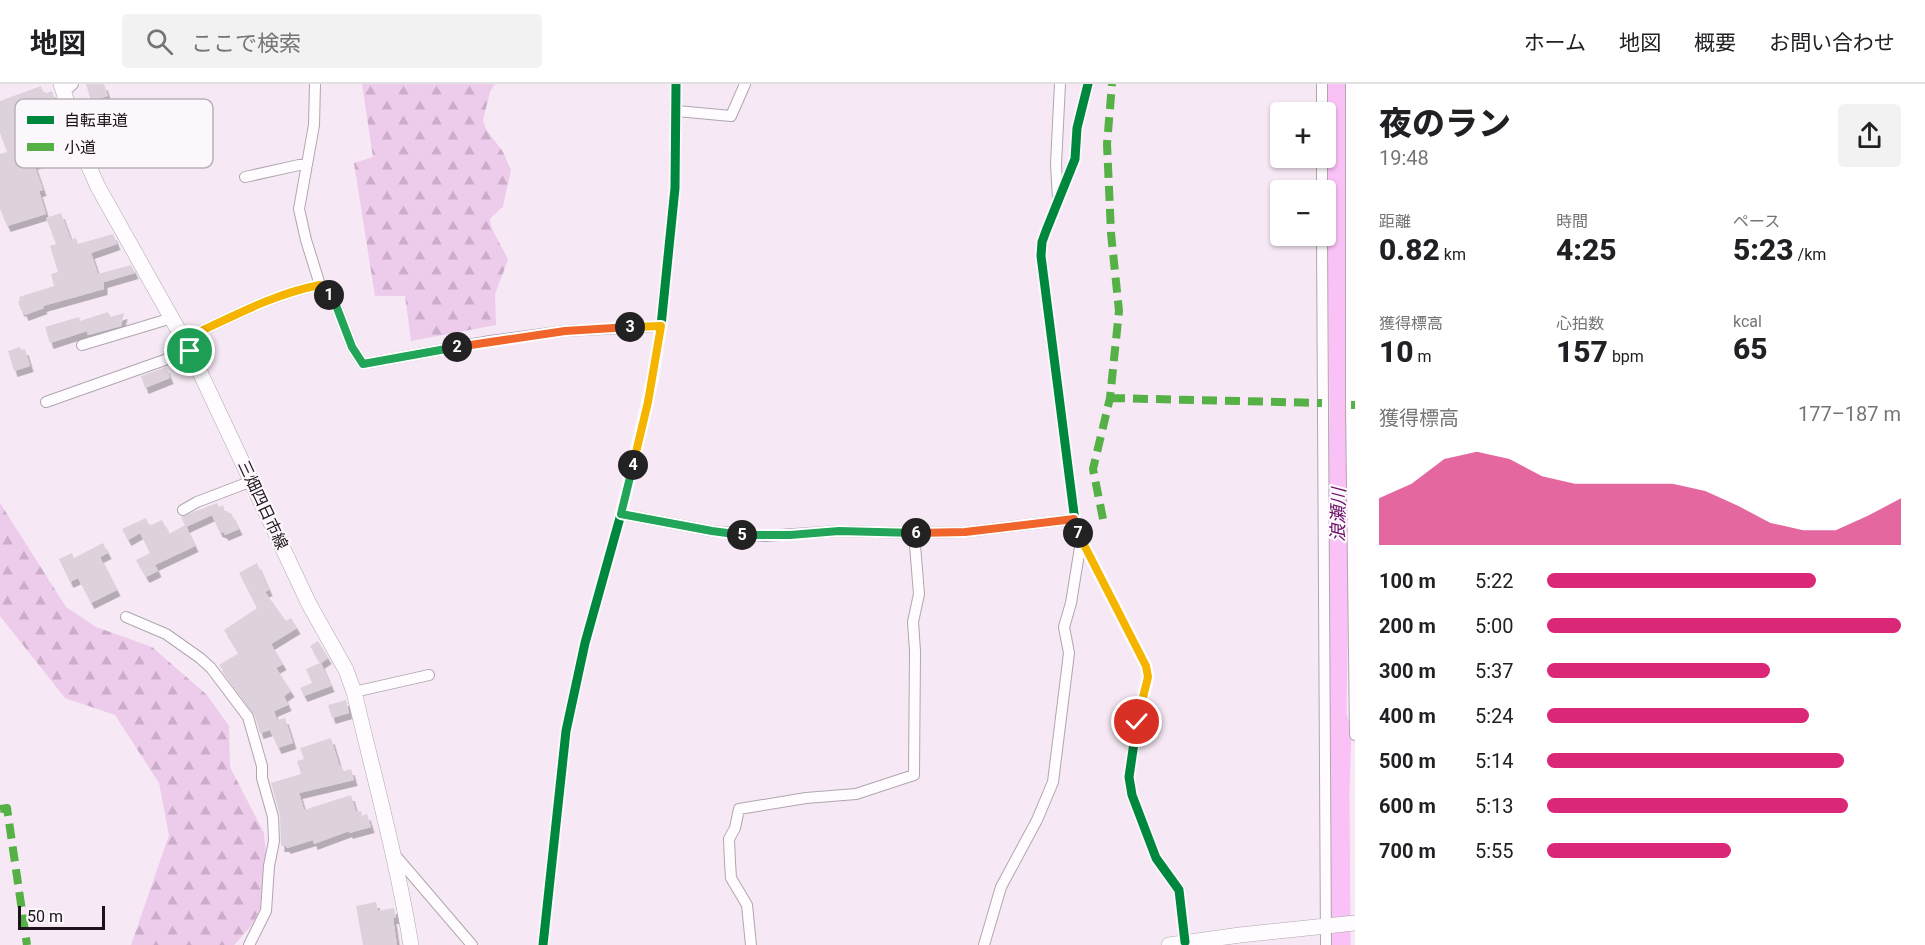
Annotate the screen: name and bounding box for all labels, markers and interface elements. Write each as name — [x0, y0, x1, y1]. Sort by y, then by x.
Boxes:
search box — [122, 14, 542, 68]
icon: search — [143, 25, 176, 58]
text: 地図 — [30, 27, 86, 60]
text: ここで検索 — [191, 31, 301, 56]
text: ホーム — [1524, 31, 1586, 55]
text: 地図 — [1619, 31, 1661, 55]
text: 概要 — [1694, 31, 1736, 55]
text: お問い合わせ — [1769, 31, 1895, 55]
legend — [15, 99, 213, 168]
map controls — [1270, 102, 1336, 246]
button: + — [1270, 102, 1336, 168]
text: 夜のラン — [1379, 104, 1511, 143]
button: share — [1838, 104, 1901, 167]
text: 自転車道 — [64, 111, 128, 130]
text: 小道 — [64, 138, 96, 157]
text: 19:48 — [1379, 146, 1429, 170]
button: − — [1270, 180, 1336, 246]
text: 距離 — [1379, 212, 1411, 231]
text: 時間 — [1556, 212, 1588, 231]
text: ペース — [1733, 212, 1780, 231]
text: 0.82 — [1379, 232, 1440, 267]
text: 4:25 — [1556, 232, 1617, 267]
text: 5:23 — [1733, 232, 1794, 267]
text: km — [1440, 245, 1466, 264]
text: /km — [1794, 245, 1826, 264]
pin: 1 — [314, 280, 344, 310]
text: 1 — [324, 285, 334, 304]
pin: 3 — [615, 312, 645, 342]
text: kcal — [1733, 312, 1762, 331]
text: 獲得標高 — [1379, 314, 1443, 333]
text: 心拍数 — [1556, 314, 1604, 333]
text: 3 — [625, 317, 635, 336]
pin — [164, 325, 215, 376]
text: 65 — [1733, 331, 1768, 366]
pin: 2 — [442, 332, 472, 362]
icon: arrive — [173, 334, 206, 367]
text: 10 — [1379, 334, 1414, 369]
text: 157 — [1556, 334, 1608, 369]
text: 2 — [452, 337, 462, 356]
text: m — [1414, 347, 1432, 366]
text: bpm — [1608, 347, 1644, 366]
text: 177–187 m — [1798, 402, 1901, 426]
text: 獲得標高 — [1379, 406, 1459, 430]
pin: 4 — [618, 450, 648, 480]
text: 4 — [628, 455, 638, 474]
street label: 三畑四日市線 — [234, 457, 292, 553]
water label: 浪瀬川 — [1327, 486, 1349, 542]
pin: 6 — [901, 518, 931, 548]
pin: 7 — [1063, 518, 1093, 548]
pin: 5 — [727, 520, 757, 550]
text: 6 — [911, 523, 921, 542]
text: 7 — [1073, 523, 1083, 542]
text: 5 — [737, 525, 747, 544]
text: 100 m — [1379, 569, 1436, 593]
text: 5:22 — [1475, 569, 1514, 593]
text: 200 m — [1379, 614, 1436, 638]
text: 5:00 — [1475, 614, 1514, 638]
text: 300 m — [1379, 659, 1436, 683]
text: 5:37 — [1475, 659, 1514, 683]
pin — [1111, 696, 1162, 747]
text: 400 m — [1379, 704, 1436, 728]
text: 5:24 — [1475, 704, 1514, 728]
icon: check — [1120, 705, 1153, 738]
text: 500 m — [1379, 749, 1436, 773]
text: 5:14 — [1475, 749, 1514, 773]
text: 600 m — [1379, 794, 1436, 818]
text: 5:13 — [1475, 794, 1514, 818]
text: 700 m — [1379, 839, 1436, 863]
text: 5:55 — [1475, 839, 1514, 863]
scale bar — [18, 903, 105, 930]
text: 50 m — [27, 907, 63, 926]

